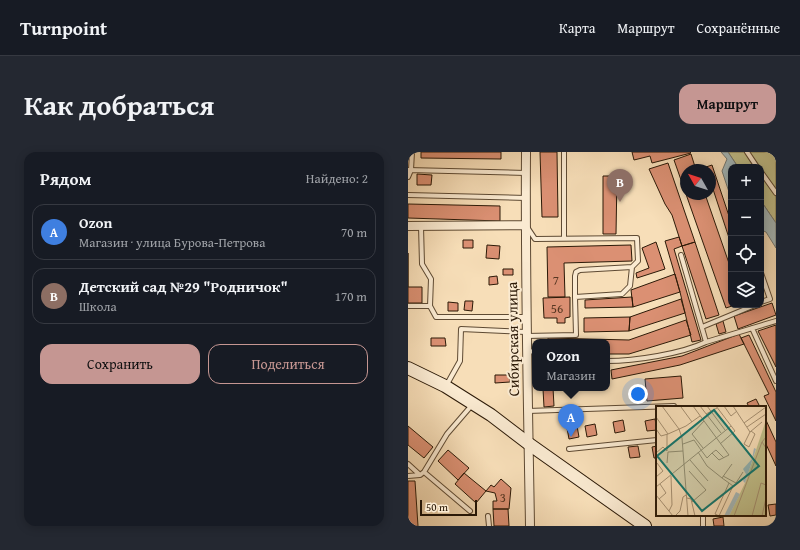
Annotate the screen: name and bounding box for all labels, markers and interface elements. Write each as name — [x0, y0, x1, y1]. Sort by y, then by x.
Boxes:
text: Turnpoint — [20, 14, 107, 42]
text: Карта — [559, 18, 595, 38]
text: Маршрут — [617, 18, 675, 38]
text: Сохранённые — [697, 18, 780, 38]
text: Как добраться — [24, 84, 214, 125]
button: Маршрут — [679, 84, 776, 124]
north arrow — [680, 164, 716, 200]
map controls — [728, 164, 764, 308]
button: + — [728, 164, 764, 200]
text: Рядом — [40, 166, 91, 191]
text: Найдено: 2 — [306, 169, 368, 188]
pin: B — [607, 169, 633, 202]
button: − — [728, 200, 764, 236]
text: Ozon — [79, 212, 112, 233]
text: A — [50, 223, 58, 242]
text: 70 m — [341, 223, 367, 242]
text: Магазин · улица Бурова-Петрова — [79, 233, 265, 252]
button: locate — [728, 236, 764, 272]
house number: 7 — [553, 271, 559, 290]
button: layers — [728, 272, 764, 308]
text: Детский сад №29 "Родничок" — [79, 276, 288, 297]
street label: Сибирская улица — [501, 281, 524, 397]
text: B — [50, 287, 58, 306]
text: 170 m — [335, 287, 367, 306]
text: Школа — [79, 297, 117, 316]
house number: 56 — [551, 299, 563, 318]
popup — [532, 339, 610, 391]
button: Сохранить — [40, 344, 200, 384]
button: Поделиться — [208, 344, 368, 384]
text: Ozon — [547, 345, 580, 366]
text: Магазин — [547, 366, 596, 385]
your location — [628, 384, 648, 404]
pin: A — [558, 404, 584, 437]
inset map — [656, 406, 766, 516]
house number: 3 — [500, 488, 506, 507]
scale bar — [420, 498, 477, 517]
text: 50 m — [426, 499, 448, 515]

